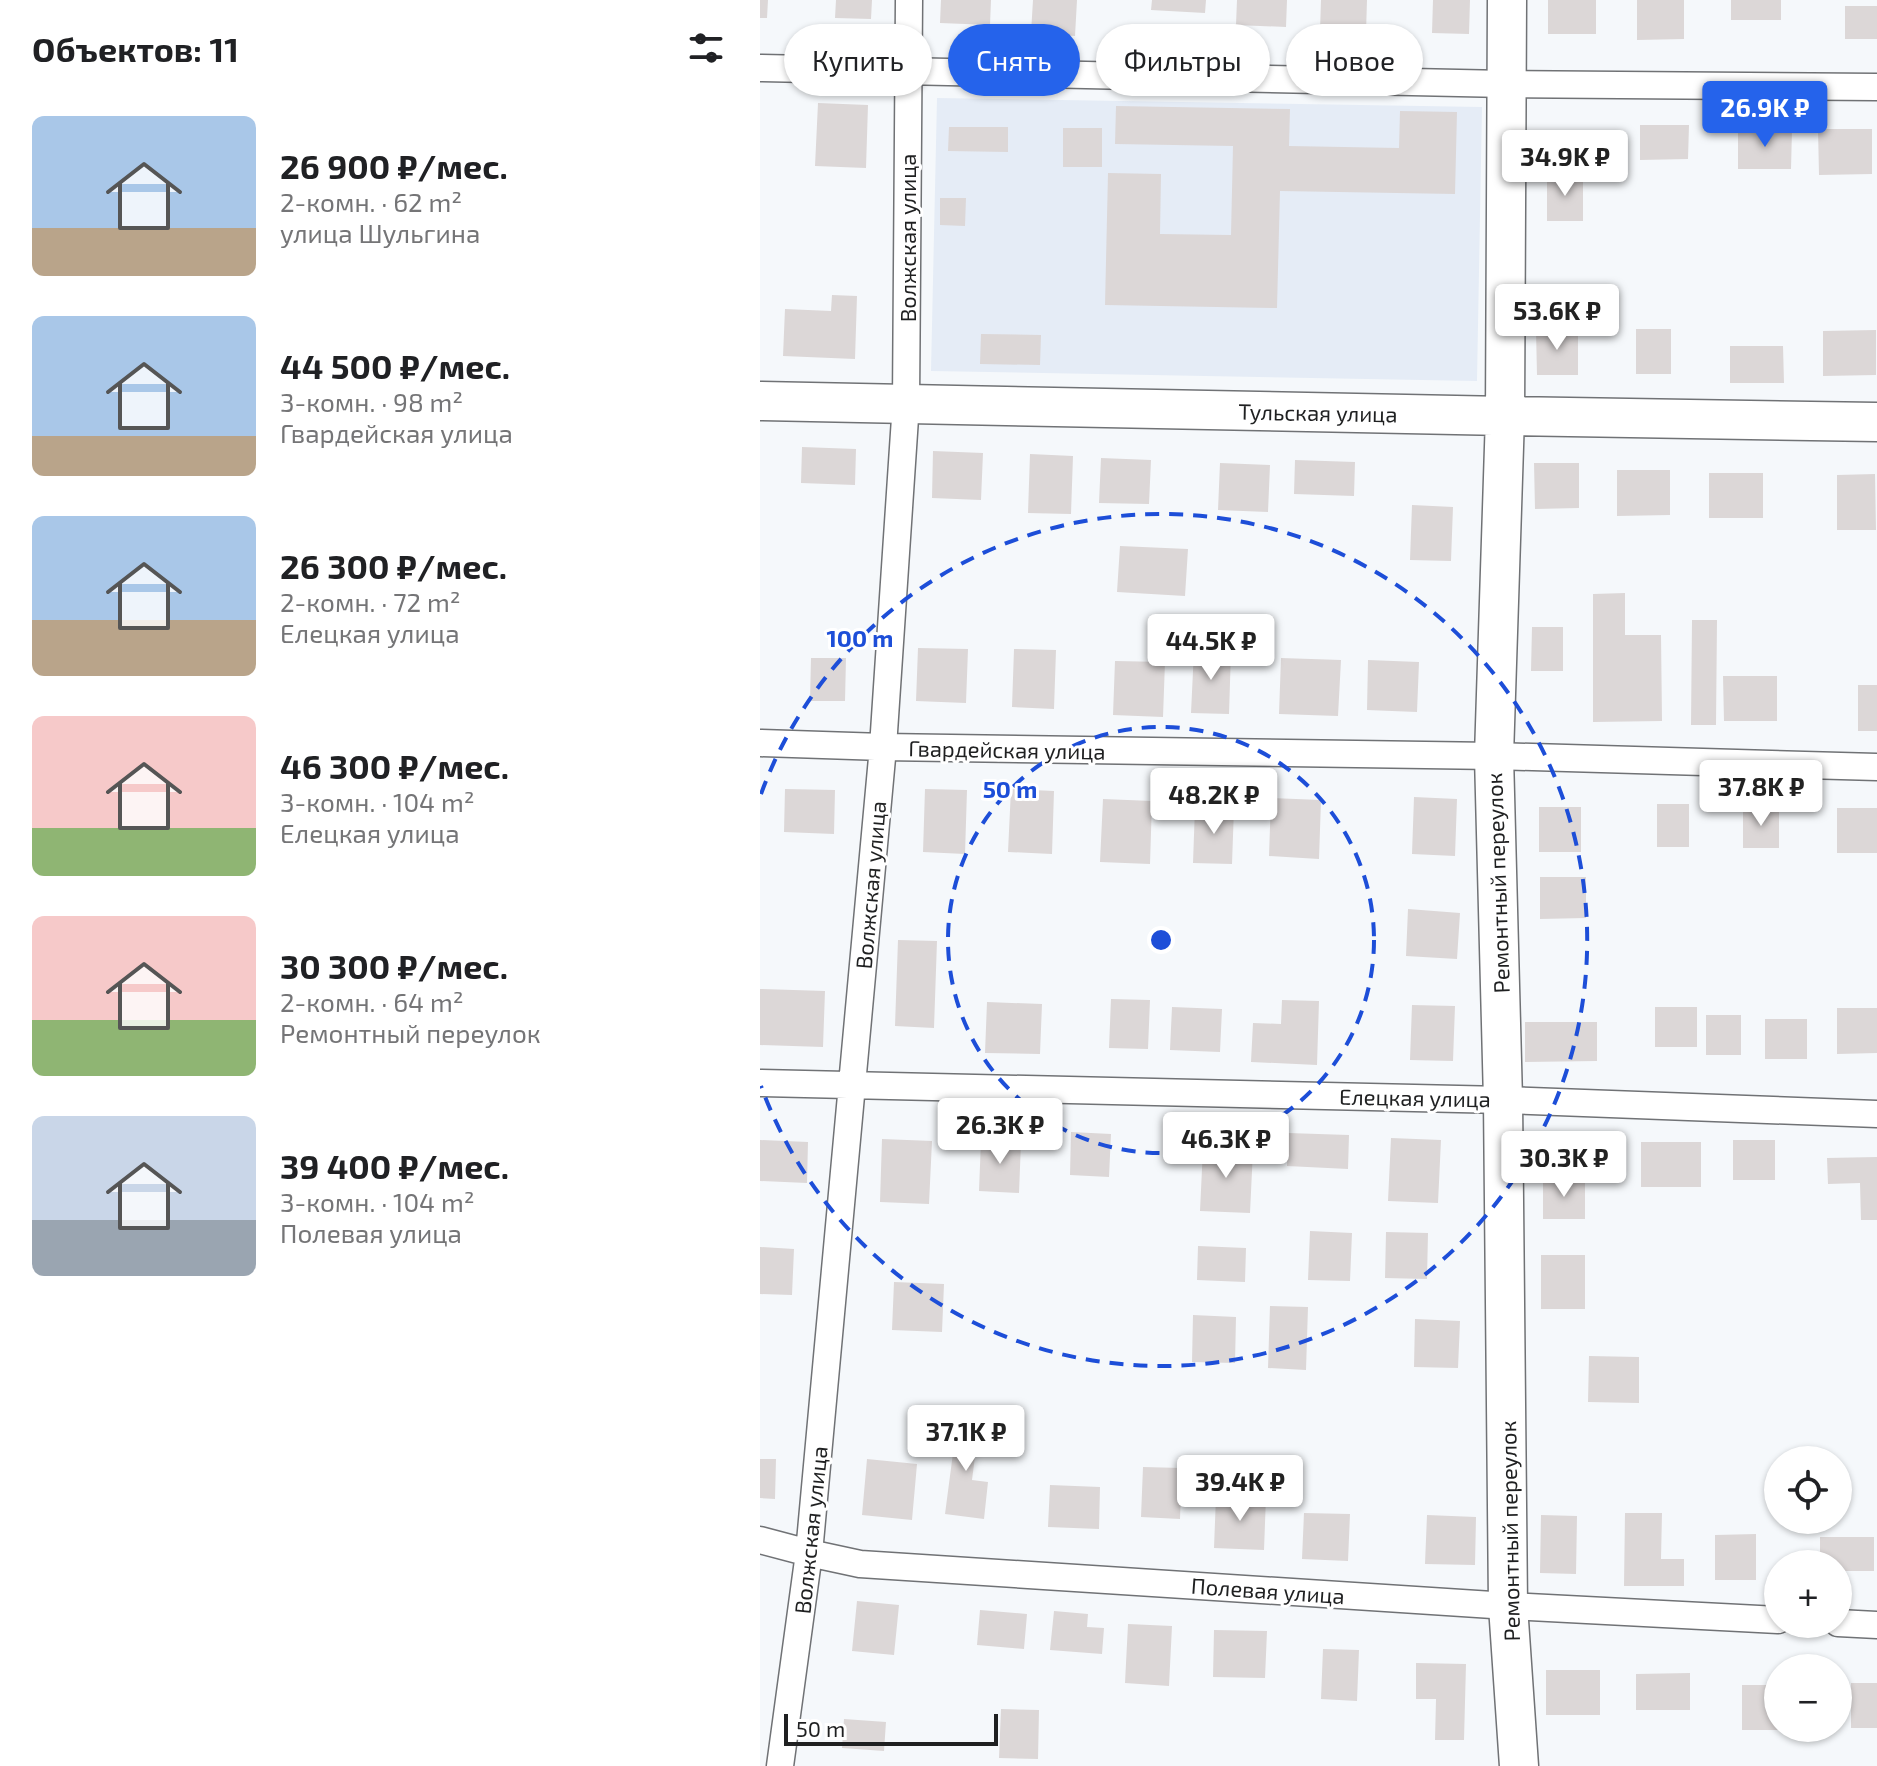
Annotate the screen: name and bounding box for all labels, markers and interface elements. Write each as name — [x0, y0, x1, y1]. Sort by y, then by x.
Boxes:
chip: Купить — [784, 24, 932, 96]
chip: Снять — [948, 24, 1080, 96]
chip: Фильтры — [1096, 24, 1270, 96]
chip: Новое — [1286, 24, 1423, 96]
icon: filters — [684, 26, 728, 70]
text: Объектов: 11 — [32, 28, 239, 69]
pin: 26.9K ₽ — [1691, 81, 1839, 149]
text: 26.9K ₽ — [1720, 91, 1810, 122]
pin: 34.9K ₽ — [1491, 130, 1639, 198]
text: 34.9K ₽ — [1520, 140, 1610, 171]
text: 26 900 ₽/мес. — [280, 145, 508, 186]
icon: home — [96, 148, 192, 244]
street label: Волжская улица — [894, 154, 921, 322]
text: 2-комн. · 62 m² — [280, 186, 462, 217]
text: улица Шульгина — [280, 217, 480, 248]
pin: 53.6K ₽ — [1483, 284, 1631, 352]
text: 53.6K ₽ — [1513, 294, 1601, 325]
text: 44 500 ₽/мес. — [280, 345, 510, 386]
icon: home — [96, 348, 192, 444]
text: 3-комн. · 98 m² — [280, 386, 463, 417]
street label: Тульская улица — [1238, 398, 1398, 427]
text: Гвардейская улица — [280, 417, 513, 448]
text: 26 300 ₽/мес. — [280, 545, 507, 586]
icon: home — [96, 548, 192, 644]
text: 2-комн. · 72 m² — [280, 586, 461, 617]
pin: 44.5K ₽ — [1137, 614, 1285, 682]
text: Елецкая улица — [280, 617, 459, 648]
text: 100 m — [827, 623, 893, 652]
text: 44.5K ₽ — [1165, 624, 1257, 655]
street label: Гвардейская улица — [908, 734, 1106, 765]
text: 46 300 ₽/мес. — [280, 745, 509, 786]
icon: home — [96, 748, 192, 844]
pin: 37.8K ₽ — [1687, 760, 1835, 828]
pin: 48.2K ₽ — [1140, 768, 1288, 836]
text: 37.8K ₽ — [1717, 770, 1805, 801]
street label: Ремонтный переулок — [1480, 772, 1515, 994]
text: 50 m — [983, 774, 1037, 803]
text: 48.2K ₽ — [1168, 778, 1260, 809]
text: 3-комн. · 104 m² — [280, 786, 474, 817]
street label: Волжская улица — [850, 800, 891, 970]
text: Елецкая улица — [280, 817, 459, 848]
centre of rings — [1147, 926, 1175, 954]
text: 30 300 ₽/мес. — [280, 945, 508, 986]
icon: home — [96, 948, 192, 1044]
text: 2-комн. · 64 m² — [280, 986, 463, 1017]
text: Ремонтный переулок — [280, 1017, 541, 1048]
street label: Елецкая улица — [1339, 1083, 1491, 1112]
pin: 26.3K ₽ — [926, 1098, 1074, 1166]
text: 26.3K ₽ — [956, 1108, 1044, 1139]
pin: 46.3K ₽ — [1152, 1112, 1300, 1180]
text: 46.3K ₽ — [1181, 1122, 1271, 1153]
pin: 30.3K ₽ — [1490, 1131, 1638, 1199]
text: 30.3K ₽ — [1519, 1141, 1609, 1172]
text: 39 400 ₽/мес. — [280, 1145, 509, 1186]
icon: home — [96, 1148, 192, 1244]
text: 3-комн. · 104 m² — [280, 1186, 474, 1217]
text: Полевая улица — [280, 1217, 462, 1248]
pin: 37.1K ₽ — [892, 1405, 1040, 1473]
text: 37.1K ₽ — [925, 1415, 1007, 1446]
street label: Ремонтный переулок — [1494, 1420, 1525, 1642]
street label: Волжская улица — [788, 1445, 833, 1615]
map controls — [1764, 1446, 1852, 1742]
button: locate — [1764, 1446, 1852, 1534]
pin: 39.4K ₽ — [1166, 1455, 1314, 1523]
text: 39.4K ₽ — [1195, 1465, 1285, 1496]
button: + — [1764, 1550, 1852, 1638]
street label: Полевая улица — [1190, 1572, 1346, 1609]
button: − — [1764, 1654, 1852, 1742]
scale bar — [784, 1710, 998, 1746]
text: 50 m — [796, 1715, 845, 1741]

